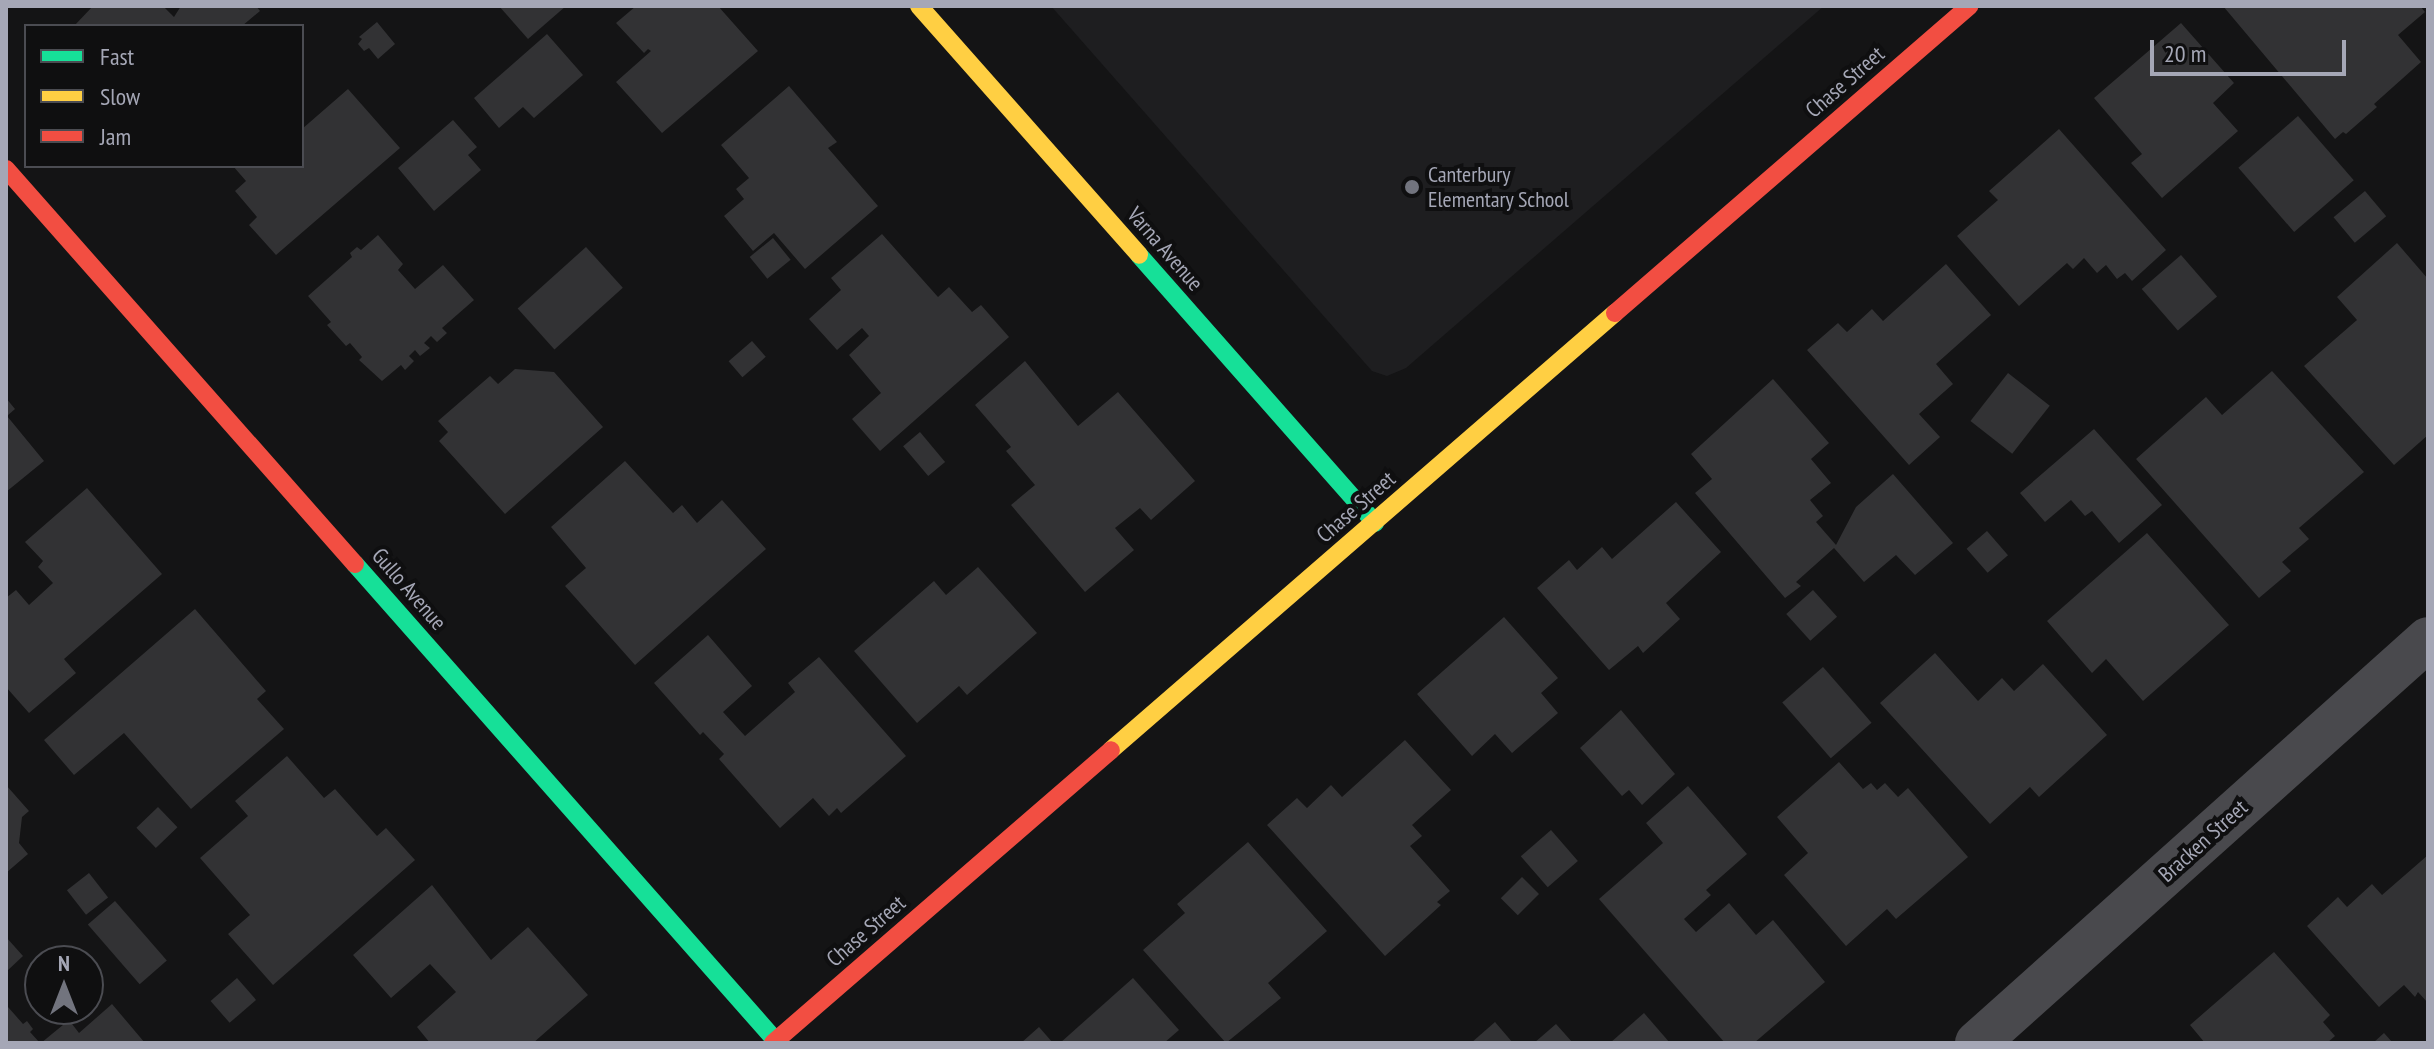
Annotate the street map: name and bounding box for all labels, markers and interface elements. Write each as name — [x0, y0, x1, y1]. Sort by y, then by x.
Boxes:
legend — [24, 24, 304, 168]
scale bar — [2154, 24, 2350, 74]
text: 20 m — [2164, 38, 2206, 69]
text: Fast — [100, 41, 134, 72]
street label: Chase Street — [1800, 41, 1890, 123]
text: Slow — [100, 81, 140, 112]
text: Jam — [100, 121, 131, 152]
place label: Canterbury Elementary School — [1428, 161, 1570, 212]
marker: Canterbury Elementary School — [1403, 178, 1421, 196]
street label: Varna Avenue — [1121, 202, 1209, 296]
street label: Chase Street — [1311, 466, 1401, 548]
street label: Gullo Avenue — [366, 542, 452, 636]
street label: Bracken Street — [2153, 794, 2253, 888]
street label: Chase Street — [821, 890, 911, 972]
north arrow — [24, 945, 104, 1025]
text: N — [58, 949, 70, 977]

